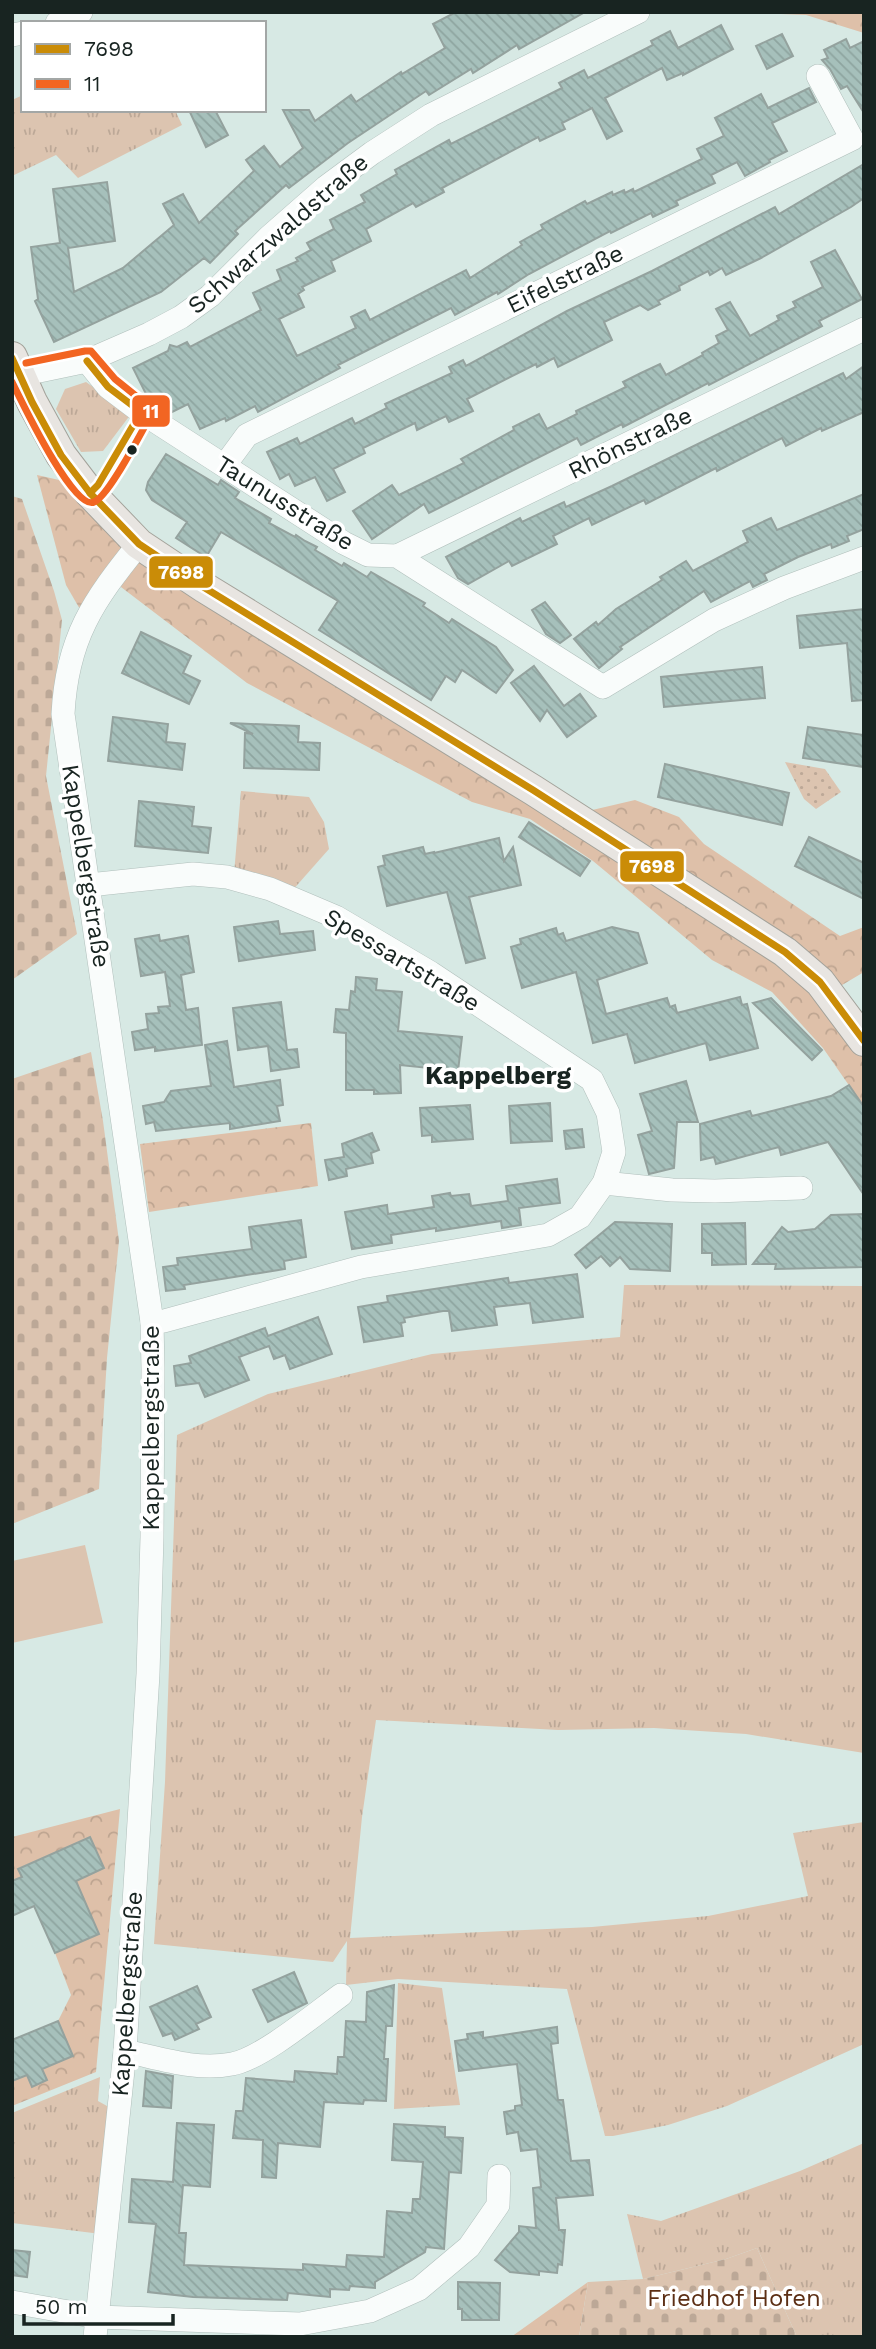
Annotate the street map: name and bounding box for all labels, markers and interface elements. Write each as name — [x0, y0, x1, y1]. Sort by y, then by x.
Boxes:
legend — [21, 21, 266, 112]
text: 7698 — [84, 36, 134, 61]
text: 11 — [84, 71, 100, 96]
street label: Schwarzwaldstraße — [182, 148, 374, 320]
street label: Eifelstraße — [502, 239, 628, 319]
line badge: 11 — [131, 394, 171, 428]
text: 11 — [143, 400, 159, 423]
street label: Rhönstraße — [563, 401, 697, 485]
unlabelled marker — [125, 443, 139, 457]
street label: Taunusstraße — [211, 449, 359, 557]
line badge: 7698 — [148, 555, 214, 589]
text: 7698 — [158, 561, 204, 584]
street label: Kappelbergstraße — [56, 762, 116, 970]
line badge: 7698 — [619, 850, 685, 883]
text: 7698 — [629, 855, 675, 878]
street label: Spessartstraße — [319, 903, 485, 1017]
district label: Kappelberg — [425, 1060, 571, 1090]
street label: Kappelbergstraße — [137, 1325, 165, 1531]
street label: Kappelbergstraße — [106, 1891, 148, 2097]
scale bar — [24, 2282, 173, 2326]
park label: Friedhof Hofen — [647, 2284, 821, 2312]
text: 50 m — [35, 2294, 87, 2319]

